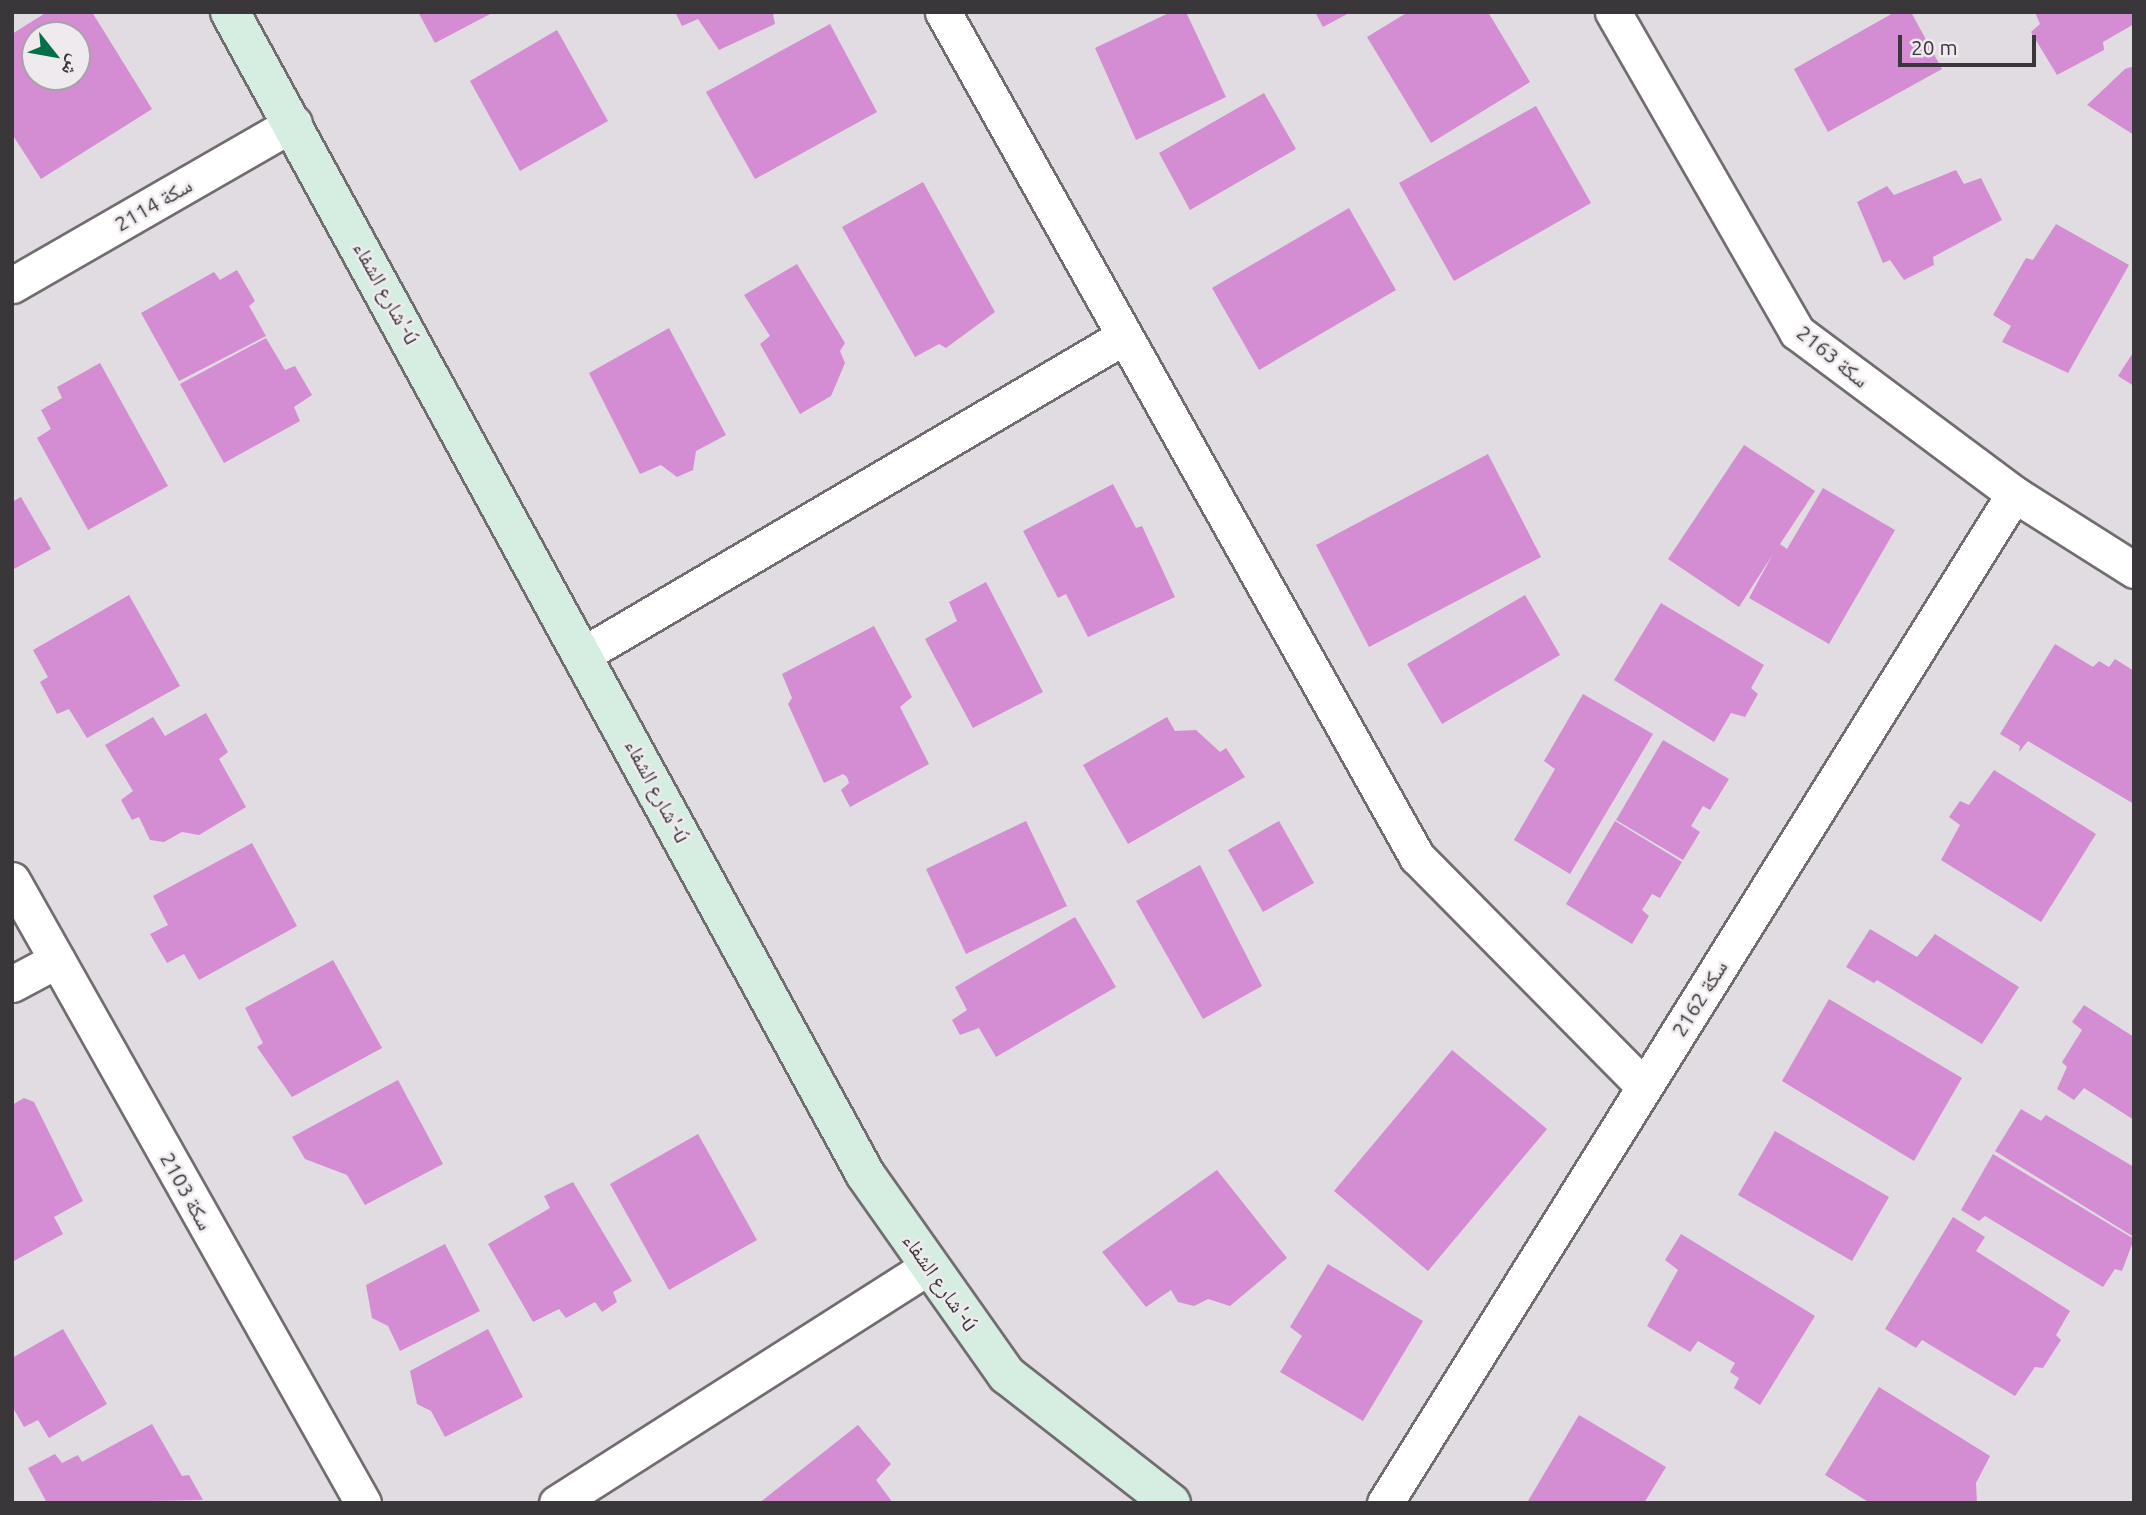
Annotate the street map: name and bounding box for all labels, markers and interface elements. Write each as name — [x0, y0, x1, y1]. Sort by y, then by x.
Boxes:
north arrow — [21, 21, 91, 91]
scale bar — [1901, 21, 2039, 65]
text: 20 m — [1911, 35, 1958, 59]
text: ش — [58, 51, 87, 80]
street label: سكة 2114 — [110, 172, 196, 236]
street label: شارع الشفاء'-ú — [348, 237, 426, 349]
street label: سكة 2163 — [1792, 319, 1874, 393]
street label: شارع الشفاء'-ú — [620, 735, 696, 847]
street label: سكة 2162 — [1666, 955, 1732, 1041]
street label: سكة 2103 — [155, 1148, 219, 1234]
street label: شارع الشفاء'-ú — [898, 1228, 984, 1336]

